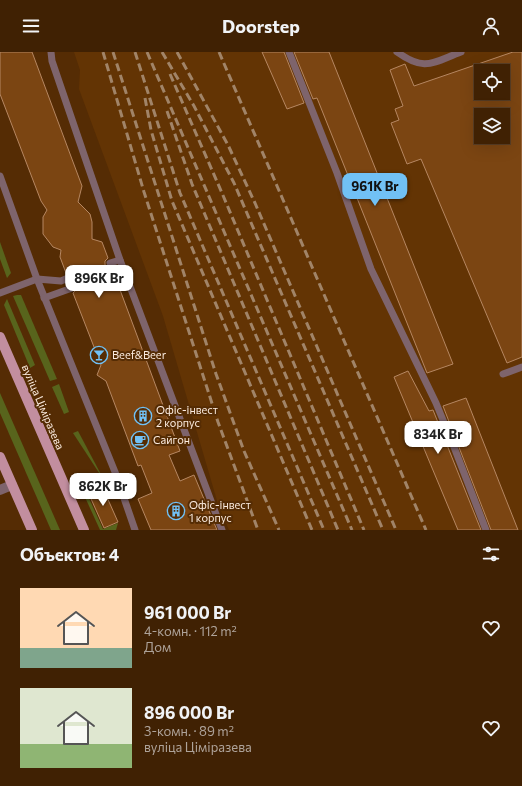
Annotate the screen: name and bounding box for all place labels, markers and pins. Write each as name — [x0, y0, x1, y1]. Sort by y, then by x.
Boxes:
pin: 961K Br — [338, 173, 412, 207]
pin: 896K Br — [62, 265, 136, 299]
bar icon: Beef&Beer — [89, 345, 109, 365]
place label: Beef&Beer — [112, 348, 167, 361]
place label: Офіс-інвест 2 корпус — [156, 403, 218, 429]
building icon: Офіс-інвест 2 корпус — [133, 406, 153, 426]
pin: 834K Br — [401, 421, 475, 455]
cafe icon: Сайгон — [130, 430, 150, 450]
place label: Сайгон — [153, 433, 190, 446]
pin: 862K Br — [66, 473, 140, 507]
place label: Офіс-інвест 1 корпус — [189, 498, 251, 524]
building icon: Офіс-інвест 1 корпус — [166, 501, 186, 521]

